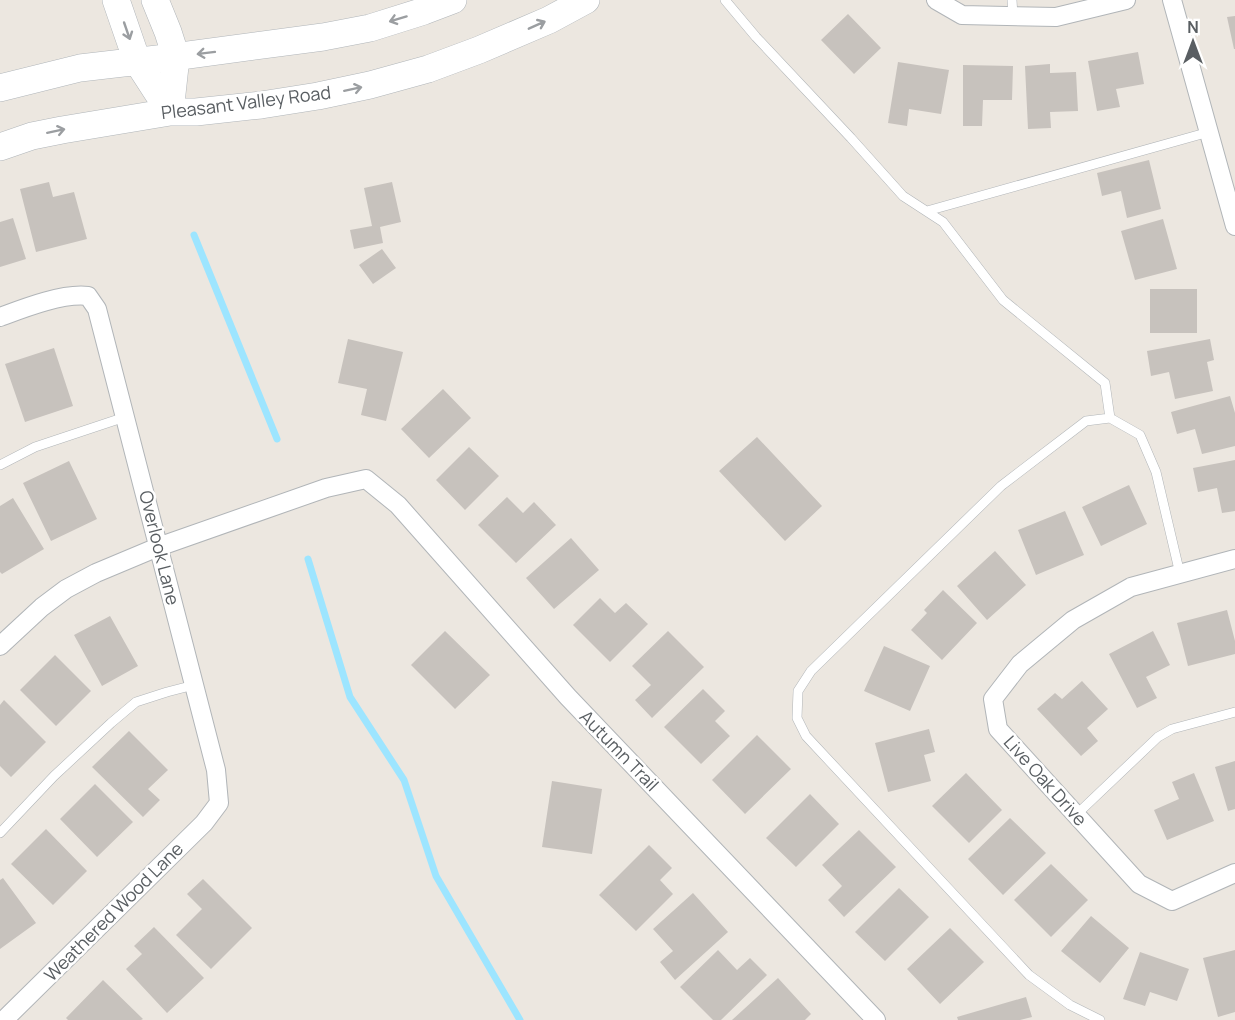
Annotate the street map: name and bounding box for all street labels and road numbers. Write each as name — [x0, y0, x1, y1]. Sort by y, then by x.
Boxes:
street label: Pleasant Valley Road — [160, 80, 332, 124]
street label: Overlook Lane — [134, 488, 186, 608]
street label: Autumn Trail — [575, 705, 664, 796]
street label: Live Oak Drive — [999, 730, 1093, 831]
street label: Weathered Wood Lane — [39, 837, 188, 986]

